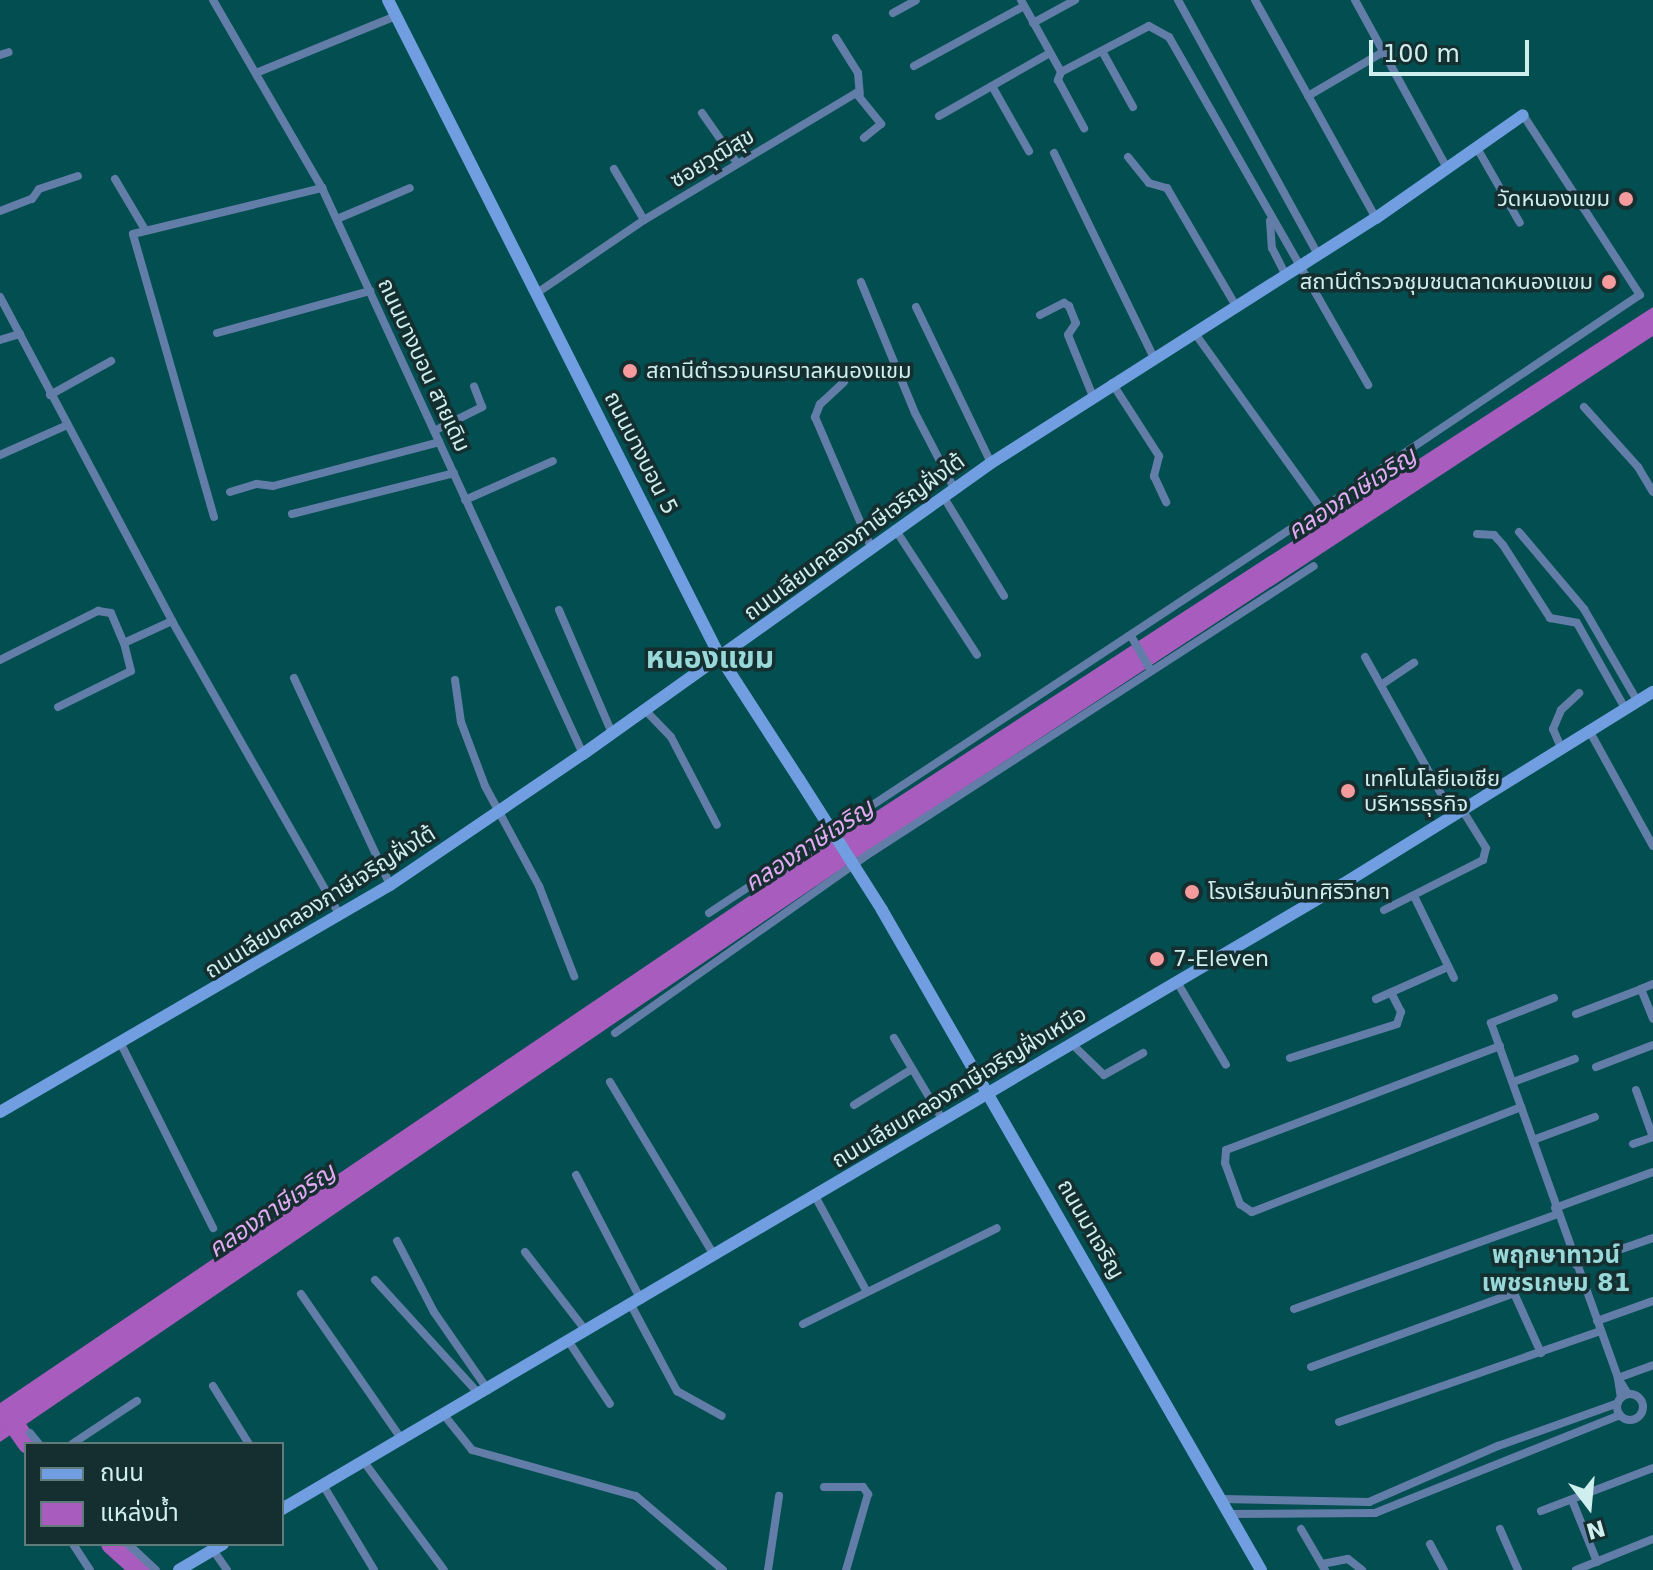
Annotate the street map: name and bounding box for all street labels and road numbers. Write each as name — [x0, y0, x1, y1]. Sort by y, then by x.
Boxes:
street label: ซอยวุฒิสุข — [665, 123, 759, 193]
street label: ถนนบางบอน สายเดิม — [372, 274, 476, 456]
street label: ถนนบางบอน 5 — [599, 387, 683, 519]
street label: ถนนเลียบคลองภาษีเจริญฝั่งใต้ — [738, 448, 970, 626]
street label: ถนนเลียบคลองภาษีเจริญฝั่งใต้ — [200, 820, 440, 984]
street label: ถนนเลียบคลองภาษีเจริญฝั่งเหนือ — [827, 1000, 1091, 1174]
street label: ถนนมาเจริญ — [1052, 1174, 1130, 1284]

